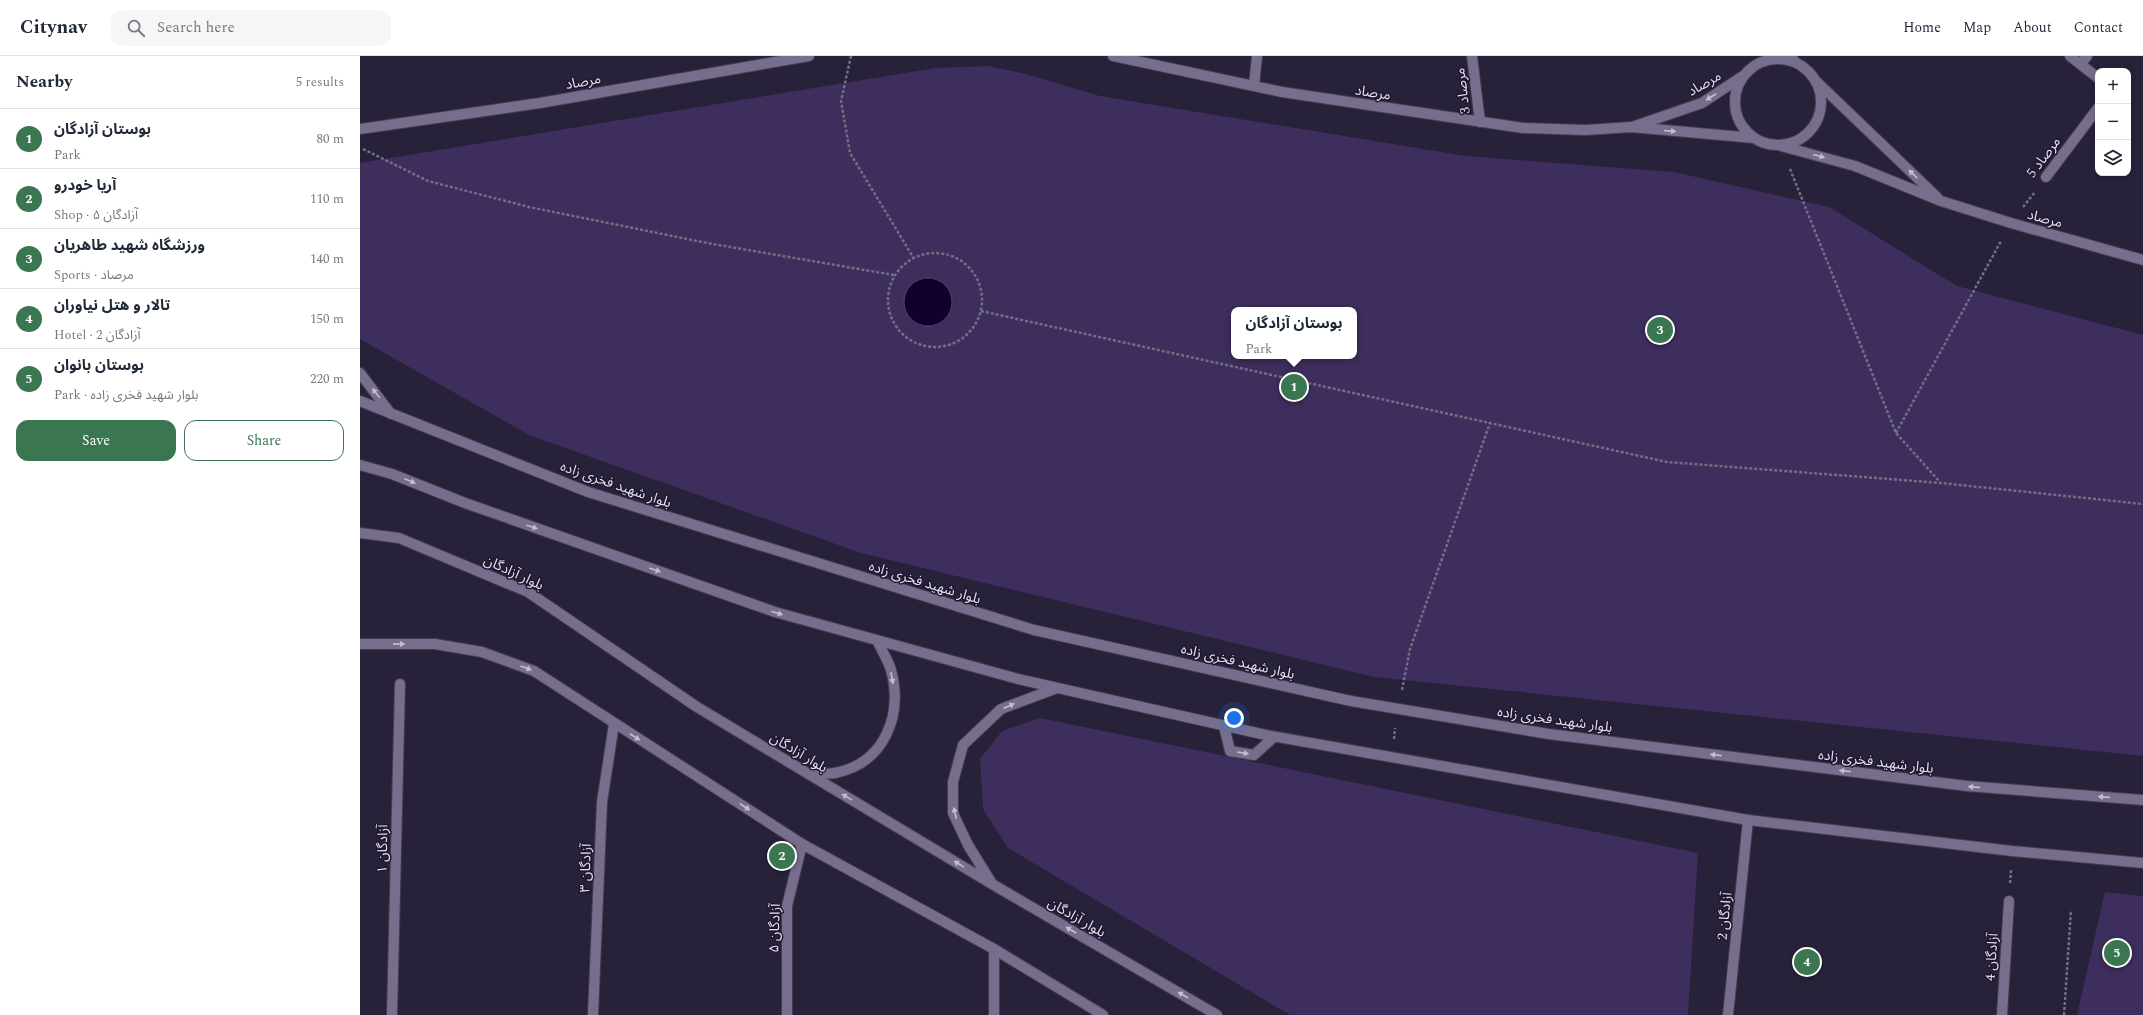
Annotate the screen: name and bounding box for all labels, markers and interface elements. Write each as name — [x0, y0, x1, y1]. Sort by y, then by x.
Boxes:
search box — [111, 10, 391, 46]
text: Citynav — [20, 13, 87, 42]
text: Search here — [157, 16, 235, 39]
icon: search — [125, 17, 147, 39]
text: Home — [1903, 17, 1941, 38]
text: Map — [1963, 17, 1991, 38]
text: About — [2013, 17, 2052, 38]
text: Contact — [2074, 17, 2123, 38]
street label: مرصاد — [1683, 65, 1725, 101]
street label: مرصاد 3 — [1449, 67, 1476, 115]
street label: مرصاد — [564, 68, 603, 95]
map controls — [2095, 68, 2131, 176]
button: + — [2095, 68, 2131, 104]
text: Nearby — [16, 69, 72, 95]
text: 5 results — [296, 72, 344, 92]
street label: مرصاد — [1354, 79, 1392, 106]
one-way arrow — [1706, 93, 1716, 101]
button: − — [2095, 104, 2131, 140]
text: بوستان آزادگان — [54, 118, 151, 141]
one-way arrow — [1664, 127, 1676, 134]
text: 1 — [25, 129, 33, 149]
text: 80 m — [317, 129, 344, 149]
street label: مرصاد 5 — [2021, 132, 2066, 182]
button: layers — [2095, 140, 2131, 176]
text: Park — [54, 145, 81, 165]
one-way arrow — [1813, 153, 1825, 159]
one-way arrow — [1908, 169, 1918, 179]
text: آریا خودرو — [54, 174, 116, 197]
text: 2 — [25, 189, 33, 209]
text: 110 m — [310, 189, 344, 209]
street label: مرصاد — [2025, 204, 2065, 233]
text: Shop · آزادگان ۵ — [54, 205, 138, 225]
text: ورزشگاه شهید طاهریان — [54, 234, 205, 257]
text: 3 — [25, 249, 33, 269]
text: 140 m — [310, 249, 344, 269]
text: Sports · مرصاد — [54, 265, 134, 285]
text: تالار و هتل نیاوران — [54, 294, 170, 317]
popup — [1231, 307, 1357, 359]
text: 4 — [25, 309, 33, 329]
text: 150 m — [310, 309, 344, 329]
text: بوستان آزادگان — [1245, 312, 1343, 335]
pin: 3 — [1647, 315, 1673, 345]
text: Hotel · آزادگان 2 — [54, 325, 141, 345]
text: Park — [1245, 339, 1272, 359]
text: بوستان بانوان — [54, 354, 144, 377]
text: 5 — [25, 369, 33, 389]
text: 220 m — [310, 369, 344, 389]
pin: 1 — [1281, 372, 1307, 402]
text: Park · بلوار شهید فخری زاده — [54, 385, 198, 405]
one-way arrow — [371, 388, 380, 399]
button: Save — [16, 420, 176, 461]
button: Share — [184, 420, 344, 461]
street label: بلوار شهید فخری زاده — [558, 456, 674, 513]
one-way arrow — [405, 479, 417, 485]
one-way arrow — [526, 524, 538, 530]
street label: بلوار آزادگان — [480, 549, 547, 596]
street label: بلوار شهید فخری زاده — [866, 555, 984, 610]
one-way arrow — [649, 567, 661, 573]
one-way arrow — [772, 610, 784, 616]
street label: بلوار شهید فخری زاده — [1179, 638, 1297, 685]
one-way arrow — [393, 640, 405, 647]
one-way arrow — [520, 665, 532, 671]
one-way arrow — [889, 672, 895, 684]
street label: بلوار شهید فخری زاده — [1496, 701, 1614, 738]
one-way arrow — [1003, 703, 1014, 709]
your location — [1224, 708, 1244, 728]
street label: بلوار آزادگان — [766, 727, 832, 778]
one-way arrow — [630, 733, 640, 741]
street label: بلوار شهید فخری زاده — [1817, 744, 1935, 779]
one-way arrow — [1237, 750, 1249, 756]
one-way arrow — [1710, 752, 1723, 758]
one-way arrow — [1839, 768, 1852, 774]
one-way arrow — [1968, 783, 1981, 790]
one-way arrow — [2098, 793, 2110, 800]
one-way arrow — [841, 794, 853, 801]
one-way arrow — [740, 803, 750, 811]
one-way arrow — [951, 806, 957, 819]
street label: آزادگان ۱ — [372, 823, 393, 874]
pin: 2 — [769, 841, 795, 871]
street label: آزادگان ۳ — [574, 842, 597, 893]
one-way arrow — [954, 860, 964, 868]
street label: آزادگان 2 — [1712, 890, 1738, 941]
street label: بلوار آزادگان — [1044, 892, 1110, 943]
street label: آزادگان ۵ — [763, 902, 786, 953]
one-way arrow — [1065, 926, 1077, 933]
street label: آزادگان 4 — [1979, 931, 2004, 982]
pin: 5 — [2104, 938, 2130, 968]
pin: 4 — [1794, 947, 1820, 977]
one-way arrow — [1177, 992, 1189, 999]

